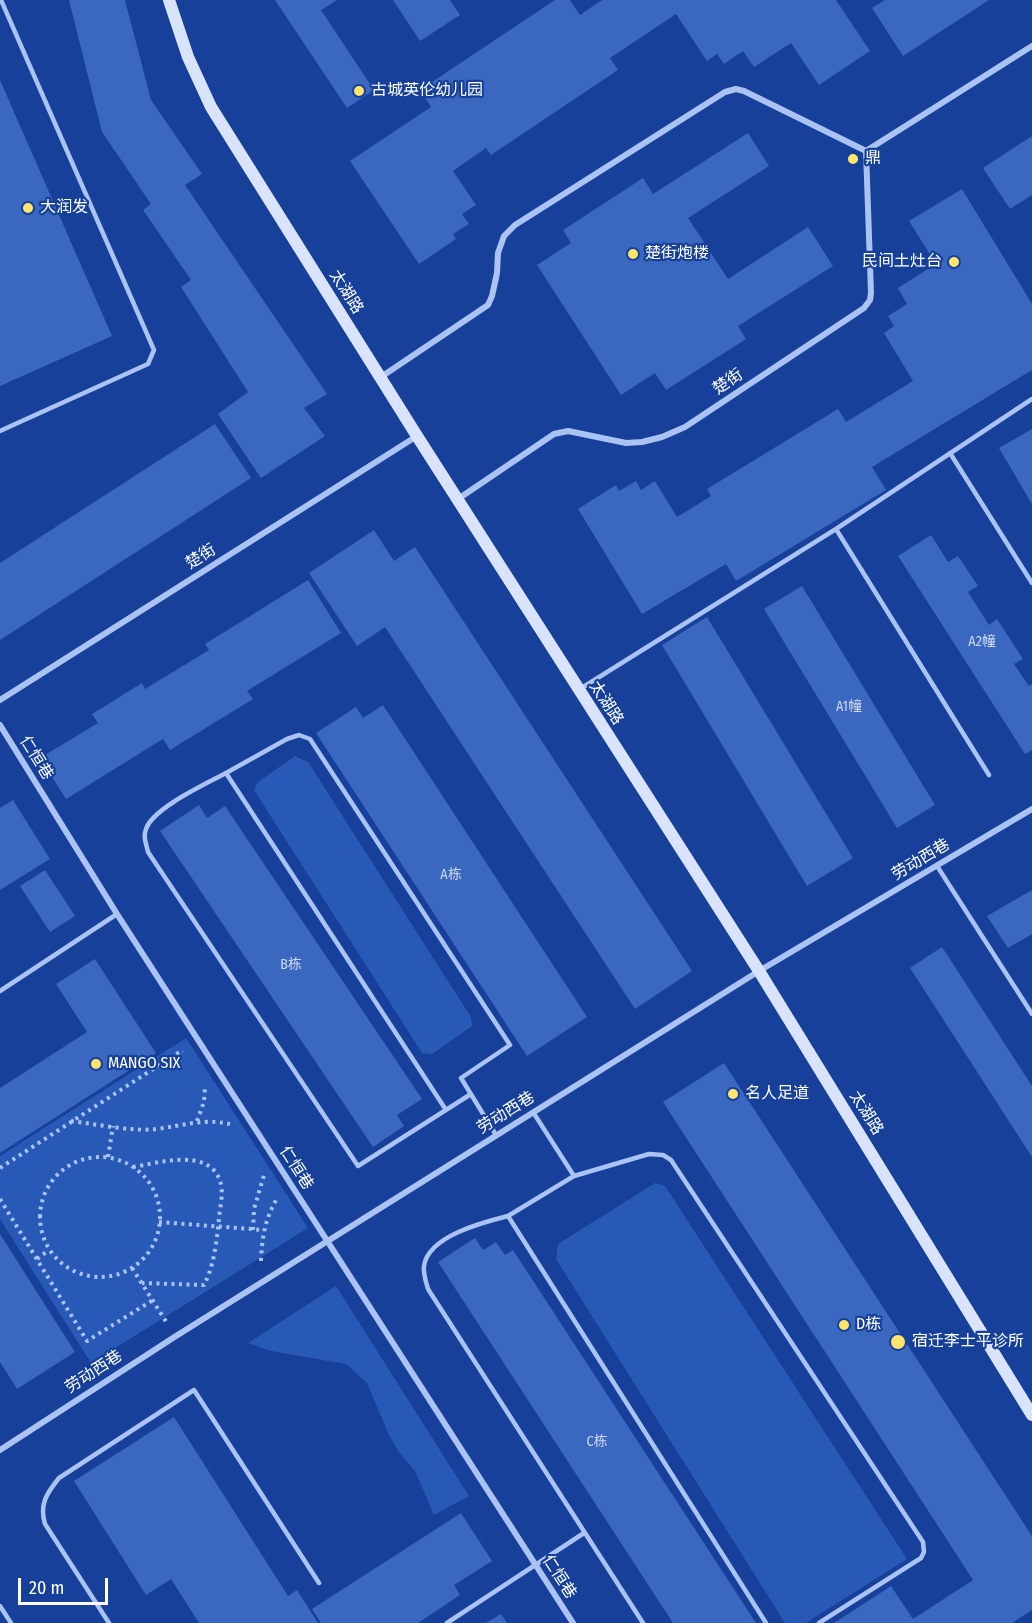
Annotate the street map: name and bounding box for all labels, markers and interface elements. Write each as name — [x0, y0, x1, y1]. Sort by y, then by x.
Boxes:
place label: 古城英伦幼儿园 — [371, 81, 483, 101]
marker: 古城英伦幼儿园 — [352, 84, 366, 98]
place label: 鼎 — [865, 149, 881, 169]
marker: 鼎 — [846, 152, 860, 166]
place label: 大润发 — [40, 198, 88, 218]
marker: 大润发 — [21, 201, 35, 215]
place label: 楚街炮楼 — [645, 244, 709, 264]
marker: 楚街炮楼 — [626, 247, 640, 261]
place label: 民间土灶台 — [862, 252, 942, 272]
marker: 民间土灶台 — [947, 255, 961, 269]
street label: 太湖路 — [325, 267, 367, 317]
street label: 楚街 — [709, 365, 747, 399]
street label: 楚街 — [182, 540, 220, 574]
house number: A2幢 — [968, 634, 996, 650]
street label: 太湖路 — [585, 678, 627, 728]
house number: A1幢 — [836, 699, 862, 715]
street label: 仁恒巷 — [15, 733, 57, 783]
street label: 劳动西巷 — [889, 835, 953, 885]
house number: A栋 — [440, 867, 462, 883]
house number: B栋 — [280, 957, 302, 973]
place label: MANGO SIX — [108, 1054, 180, 1074]
marker: MANGO SIX — [89, 1057, 103, 1071]
place label: 名人足道 — [745, 1084, 809, 1104]
marker: 名人足道 — [726, 1087, 740, 1101]
street label: 劳动西巷 — [474, 1088, 538, 1138]
street label: 太湖路 — [845, 1088, 887, 1138]
street label: 仁恒巷 — [275, 1143, 317, 1193]
place label: D栋 — [856, 1315, 881, 1335]
marker: D栋 — [837, 1318, 851, 1332]
place label: 宿迁李士平诊所 — [912, 1332, 1024, 1352]
marker: 宿迁李士平诊所 — [889, 1333, 907, 1351]
street label: 劳动西巷 — [62, 1347, 126, 1397]
house number: C栋 — [586, 1434, 608, 1450]
street label: 仁恒巷 — [538, 1552, 580, 1602]
scale bar — [21, 1566, 111, 1604]
text: 20 m — [29, 1577, 64, 1599]

